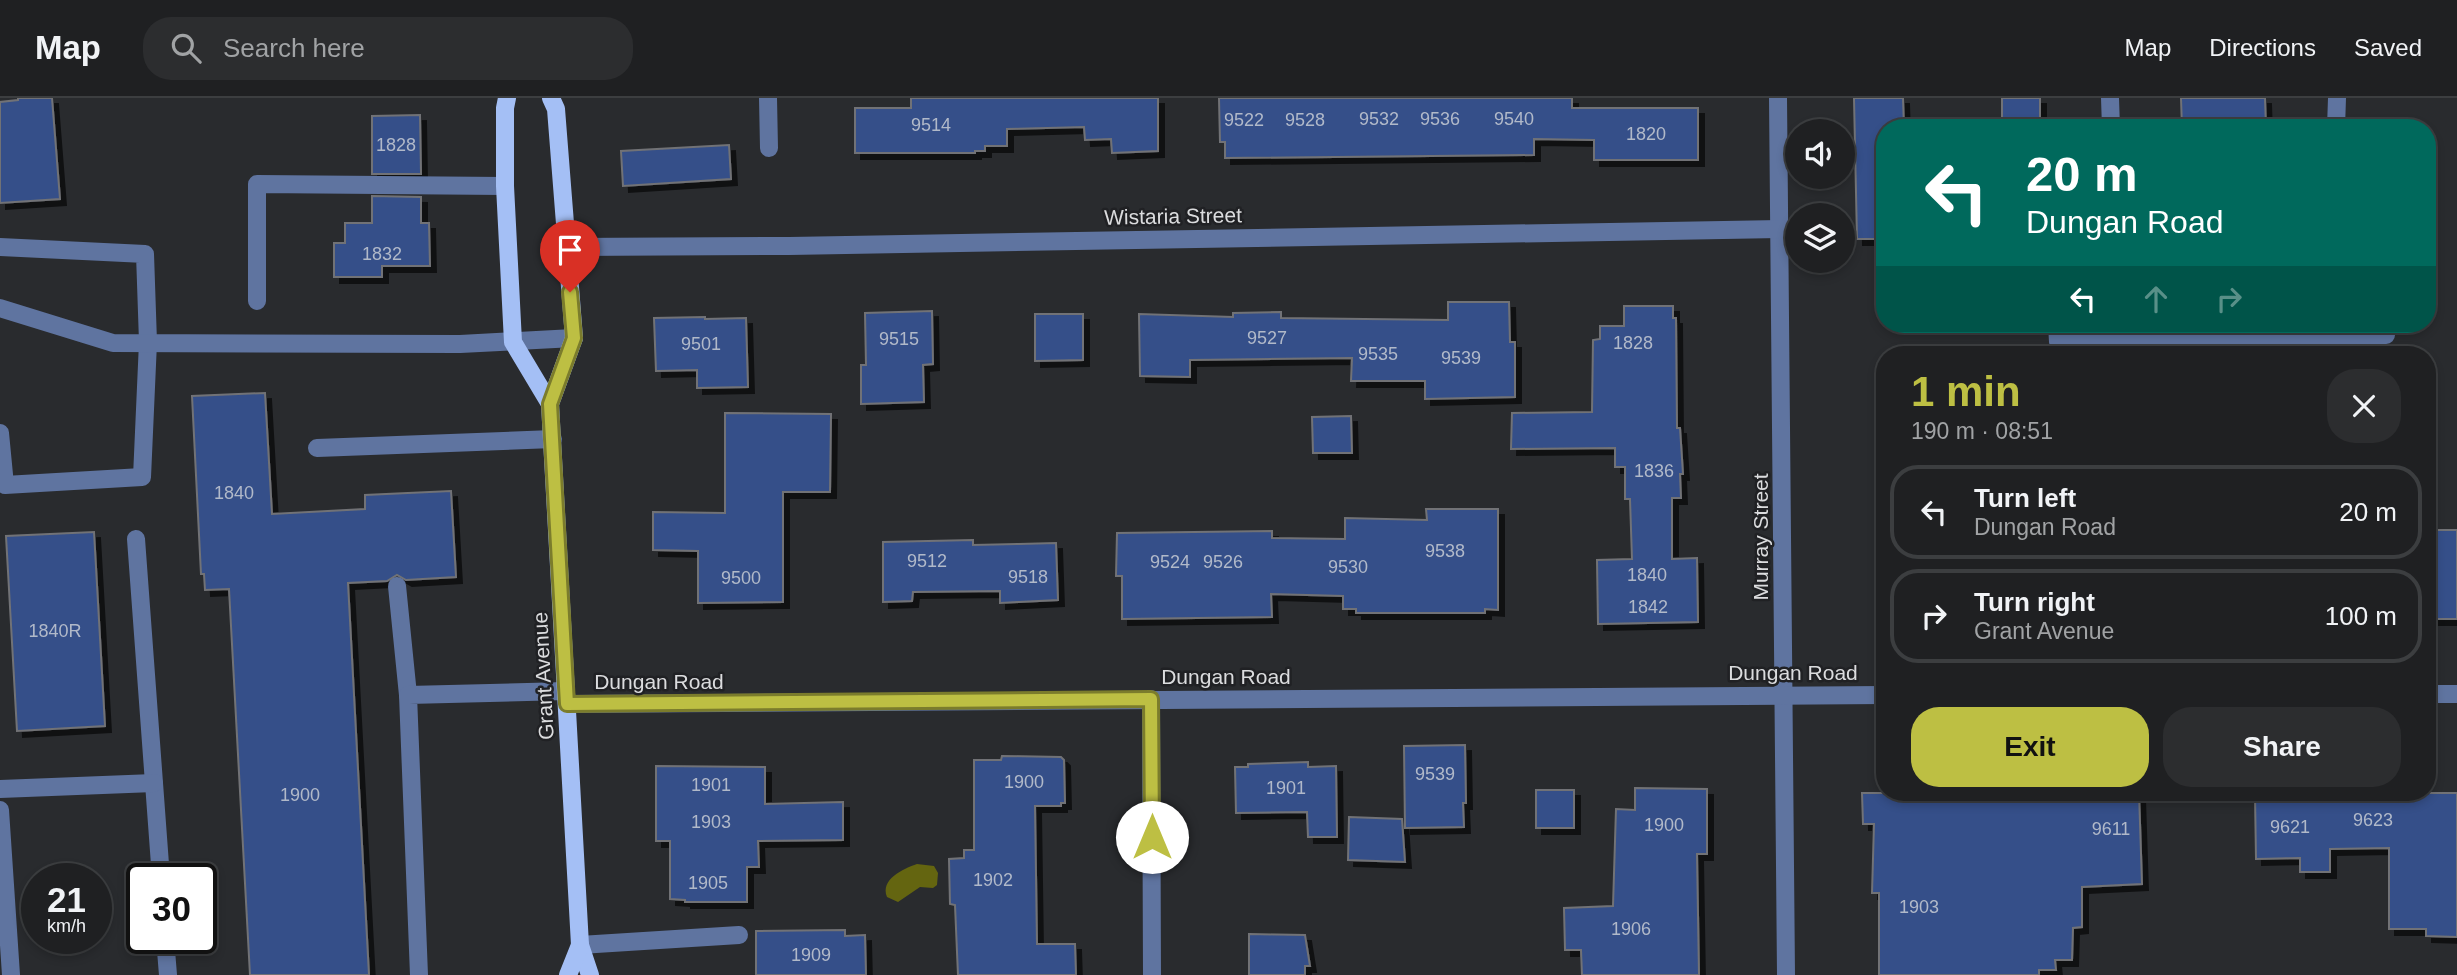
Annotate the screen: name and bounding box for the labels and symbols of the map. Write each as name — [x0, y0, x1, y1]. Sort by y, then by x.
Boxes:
house number: 9532 — [1359, 109, 1399, 129]
house number: 9536 — [1420, 109, 1460, 129]
house number: 9540 — [1494, 109, 1534, 129]
house number: 9522 — [1224, 110, 1264, 130]
house number: 9528 — [1285, 110, 1325, 130]
house number: 9514 — [911, 115, 951, 135]
house number: 1820 — [1626, 124, 1666, 144]
house number: 1828 — [376, 135, 416, 155]
street label: Wistaria Street — [1104, 203, 1242, 229]
pin — [540, 220, 600, 292]
house number: 1832 — [362, 244, 402, 264]
house number: 9527 — [1247, 328, 1287, 348]
house number: 9515 — [879, 329, 919, 349]
house number: 1828 — [1613, 333, 1653, 353]
house number: 9501 — [681, 334, 721, 354]
house number: 9535 — [1358, 344, 1398, 364]
house number: 9539 — [1441, 348, 1481, 368]
house number: 1836 — [1634, 461, 1674, 481]
street label: Murray Street — [1749, 473, 1772, 601]
house number: 1840 — [214, 483, 254, 503]
house number: 9538 — [1425, 541, 1465, 561]
house number: 9512 — [907, 551, 947, 571]
house number: 9524 — [1150, 552, 1190, 572]
house number: 9526 — [1203, 552, 1243, 572]
house number: 9530 — [1328, 557, 1368, 577]
house number: 1840 — [1627, 565, 1667, 585]
house number: 9518 — [1008, 567, 1048, 587]
house number: 9500 — [721, 568, 761, 588]
house number: 1842 — [1628, 597, 1668, 617]
street label: Grant Avenue — [528, 611, 558, 741]
house number: 1840R — [28, 621, 82, 641]
street label: Dungan Road — [1728, 661, 1858, 684]
street label: Dungan Road — [1161, 665, 1291, 688]
street label: Dungan Road — [594, 670, 724, 693]
house number: 9539 — [1415, 764, 1455, 784]
house number: 1900 — [1004, 772, 1044, 792]
house number: 1901 — [691, 775, 731, 795]
house number: 1901 — [1266, 778, 1306, 798]
house number: 1900 — [280, 785, 320, 805]
position arrow — [1115, 800, 1189, 874]
house number: 9623 — [2353, 810, 2393, 830]
house number: 1903 — [691, 812, 731, 832]
house number: 1900 — [1644, 815, 1684, 835]
house number: 9621 — [2270, 817, 2310, 837]
house number: 9611 — [2092, 819, 2130, 839]
speed limit sign: 30 — [126, 863, 217, 954]
house number: 1902 — [973, 870, 1013, 890]
house number: 1905 — [688, 873, 728, 893]
house number: 1903 — [1899, 897, 1939, 917]
house number: 1906 — [1611, 919, 1651, 939]
house number: 1909 — [791, 945, 831, 965]

